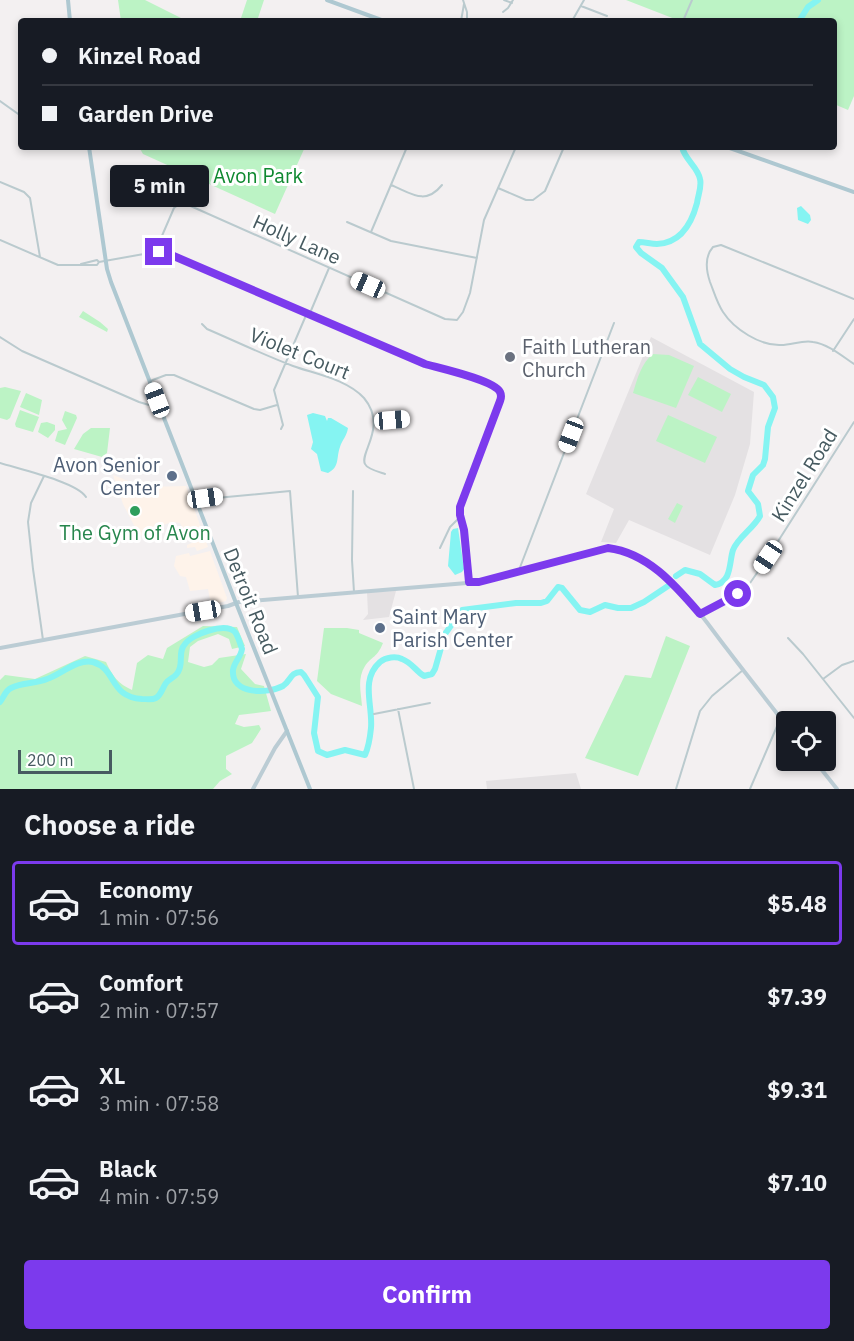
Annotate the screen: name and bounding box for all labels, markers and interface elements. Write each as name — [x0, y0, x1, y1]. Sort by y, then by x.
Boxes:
text: Kinzel Road — [78, 41, 201, 70]
text: Garden Drive — [78, 99, 214, 128]
park label: Avon Park — [213, 162, 303, 189]
callout: 5 min — [110, 165, 208, 207]
text: 5 min — [133, 172, 186, 199]
street label: Holly Lane — [249, 208, 345, 270]
route end — [145, 238, 172, 265]
car — [348, 269, 388, 301]
street label: Violet Court — [246, 321, 354, 385]
place label: Faith Lutheran Church — [522, 333, 651, 383]
marker: Faith Lutheran Church — [503, 350, 517, 364]
car — [142, 380, 172, 420]
car — [373, 409, 411, 431]
car — [556, 415, 586, 455]
street label: Kinzel Road — [765, 423, 843, 527]
place label: Avon Senior Center — [53, 451, 160, 501]
marker: Avon Senior Center — [165, 469, 179, 483]
car — [186, 487, 224, 509]
marker: The Gym of Avon — [128, 504, 142, 518]
place label: The Gym of Avon — [59, 519, 211, 546]
car — [750, 537, 786, 577]
street label: Detroit Road — [217, 544, 285, 658]
route start — [724, 580, 751, 607]
car — [184, 599, 222, 623]
place label: Saint Mary Parish Center — [392, 603, 513, 653]
marker: Saint Mary Parish Center — [373, 621, 387, 635]
map controls — [776, 711, 836, 771]
button: locate — [776, 711, 836, 771]
scale bar — [18, 747, 112, 774]
text: 200 m — [27, 750, 74, 770]
text: Choose a ride — [24, 807, 195, 842]
text: Economy — [99, 875, 193, 904]
icon: car — [27, 876, 81, 930]
text: $5.48 — [767, 889, 827, 918]
text: 1 min · 07:56 — [99, 904, 219, 931]
text: Comfort — [99, 968, 183, 997]
icon: car — [27, 969, 81, 1023]
text: $7.39 — [767, 982, 827, 1011]
text: 2 min · 07:57 — [99, 997, 219, 1024]
text: XL — [99, 1061, 125, 1090]
icon: car — [27, 1062, 81, 1116]
text: $9.31 — [767, 1075, 827, 1104]
text: 3 min · 07:58 — [99, 1090, 219, 1117]
text: Black — [99, 1154, 157, 1183]
icon: car — [27, 1155, 81, 1209]
text: $7.10 — [767, 1168, 827, 1197]
text: 4 min · 07:59 — [99, 1183, 219, 1210]
button: Confirm — [24, 1260, 830, 1329]

